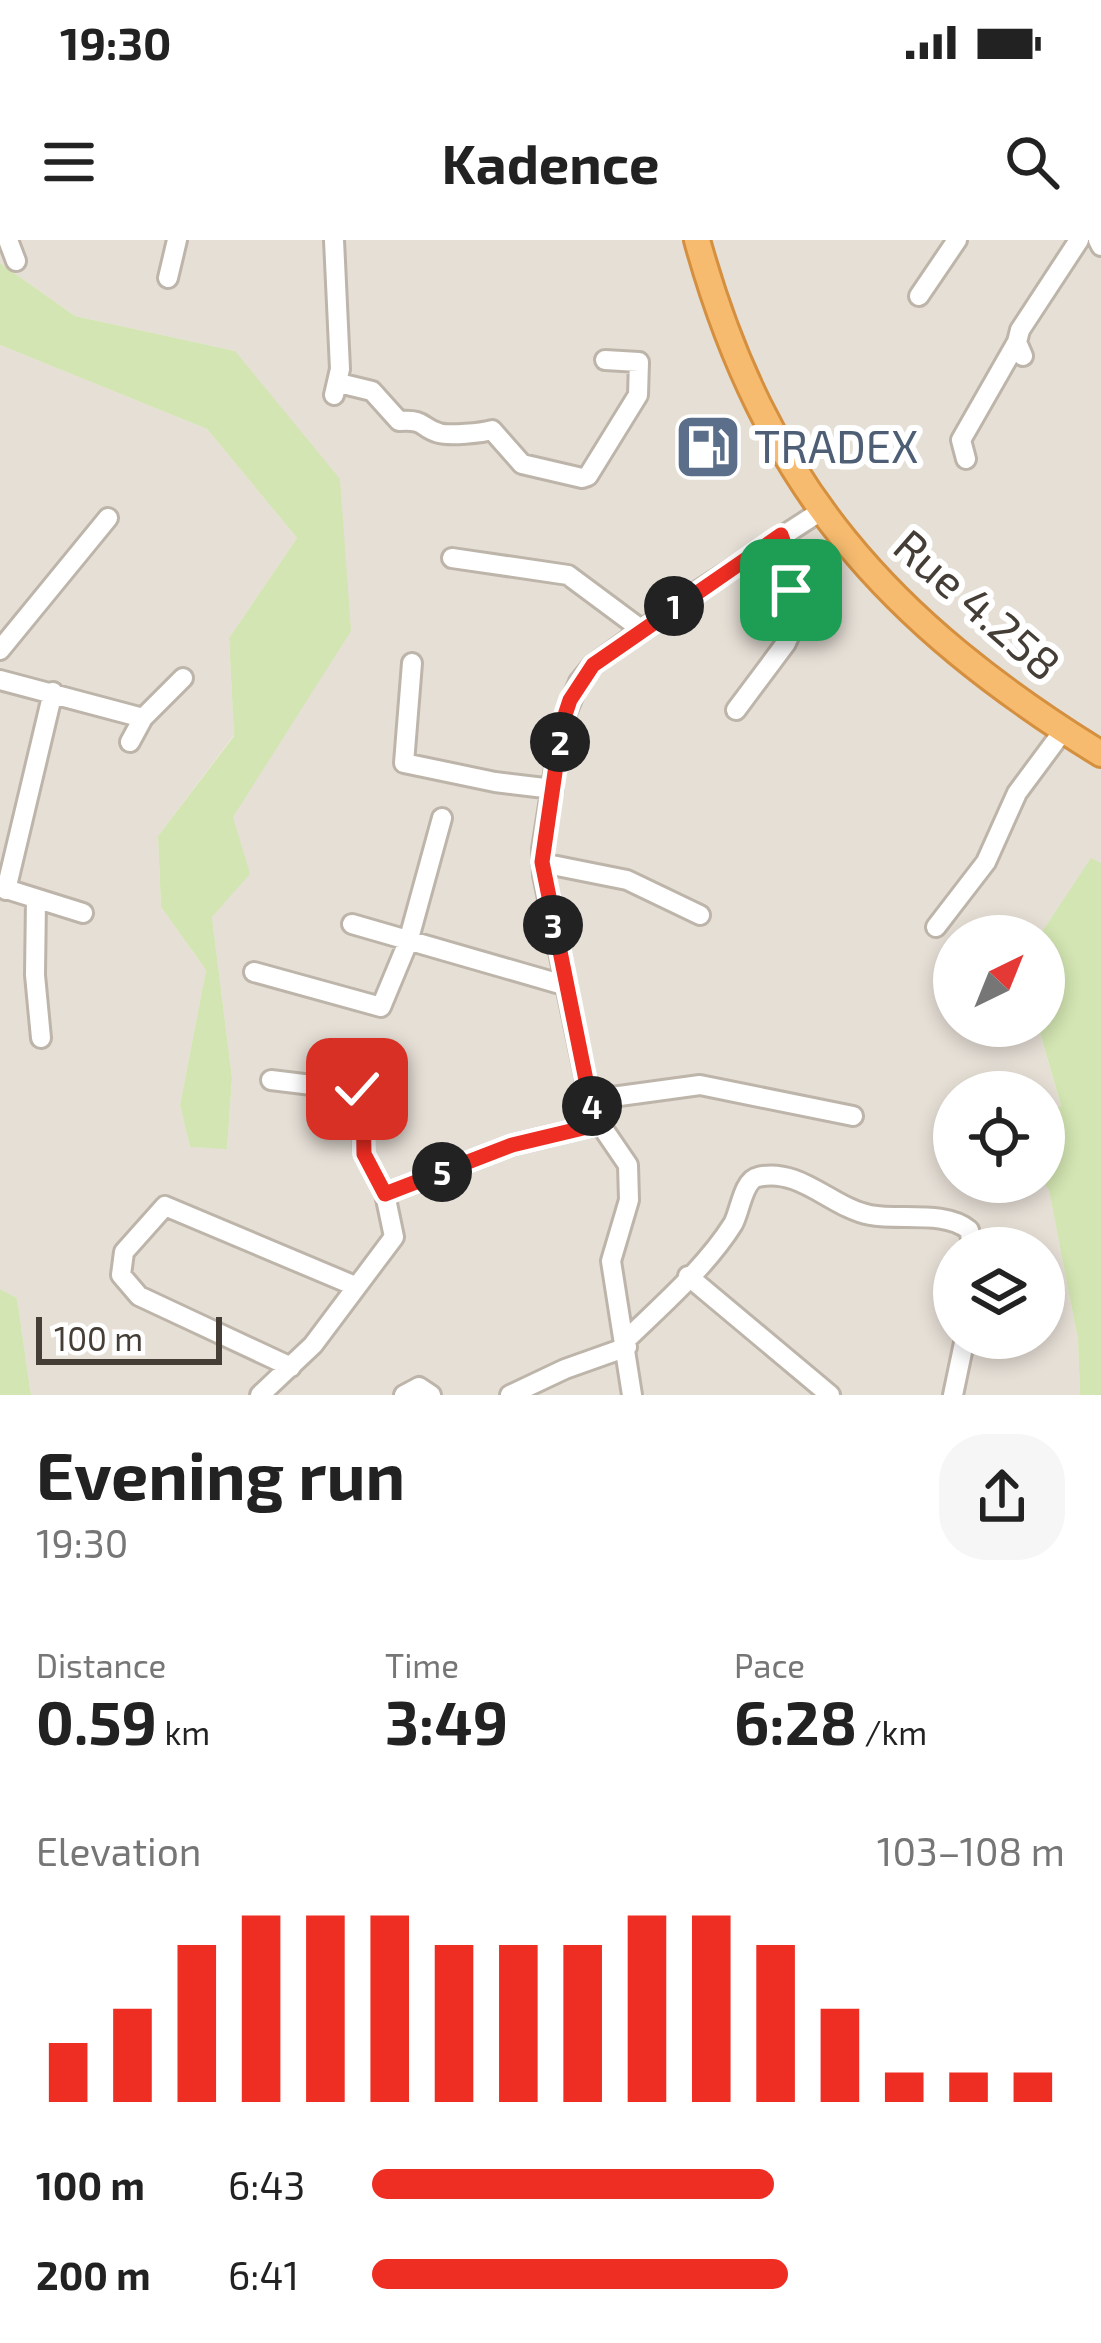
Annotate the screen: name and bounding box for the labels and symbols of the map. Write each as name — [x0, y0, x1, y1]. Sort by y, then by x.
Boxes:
fuel station icon: TRADEX — [673, 412, 743, 482]
place label: TRADEX — [754, 418, 919, 472]
street label: Rue 4.258 — [884, 517, 1072, 690]
pin — [740, 539, 842, 641]
pin: 1 — [644, 576, 704, 636]
pin: 2 — [530, 712, 590, 772]
pin: 3 — [523, 895, 583, 955]
north arrow — [933, 915, 1065, 1047]
pin — [306, 1038, 408, 1140]
pin: 4 — [562, 1076, 622, 1136]
pin: 5 — [412, 1142, 472, 1202]
scale bar — [36, 1311, 222, 1364]

